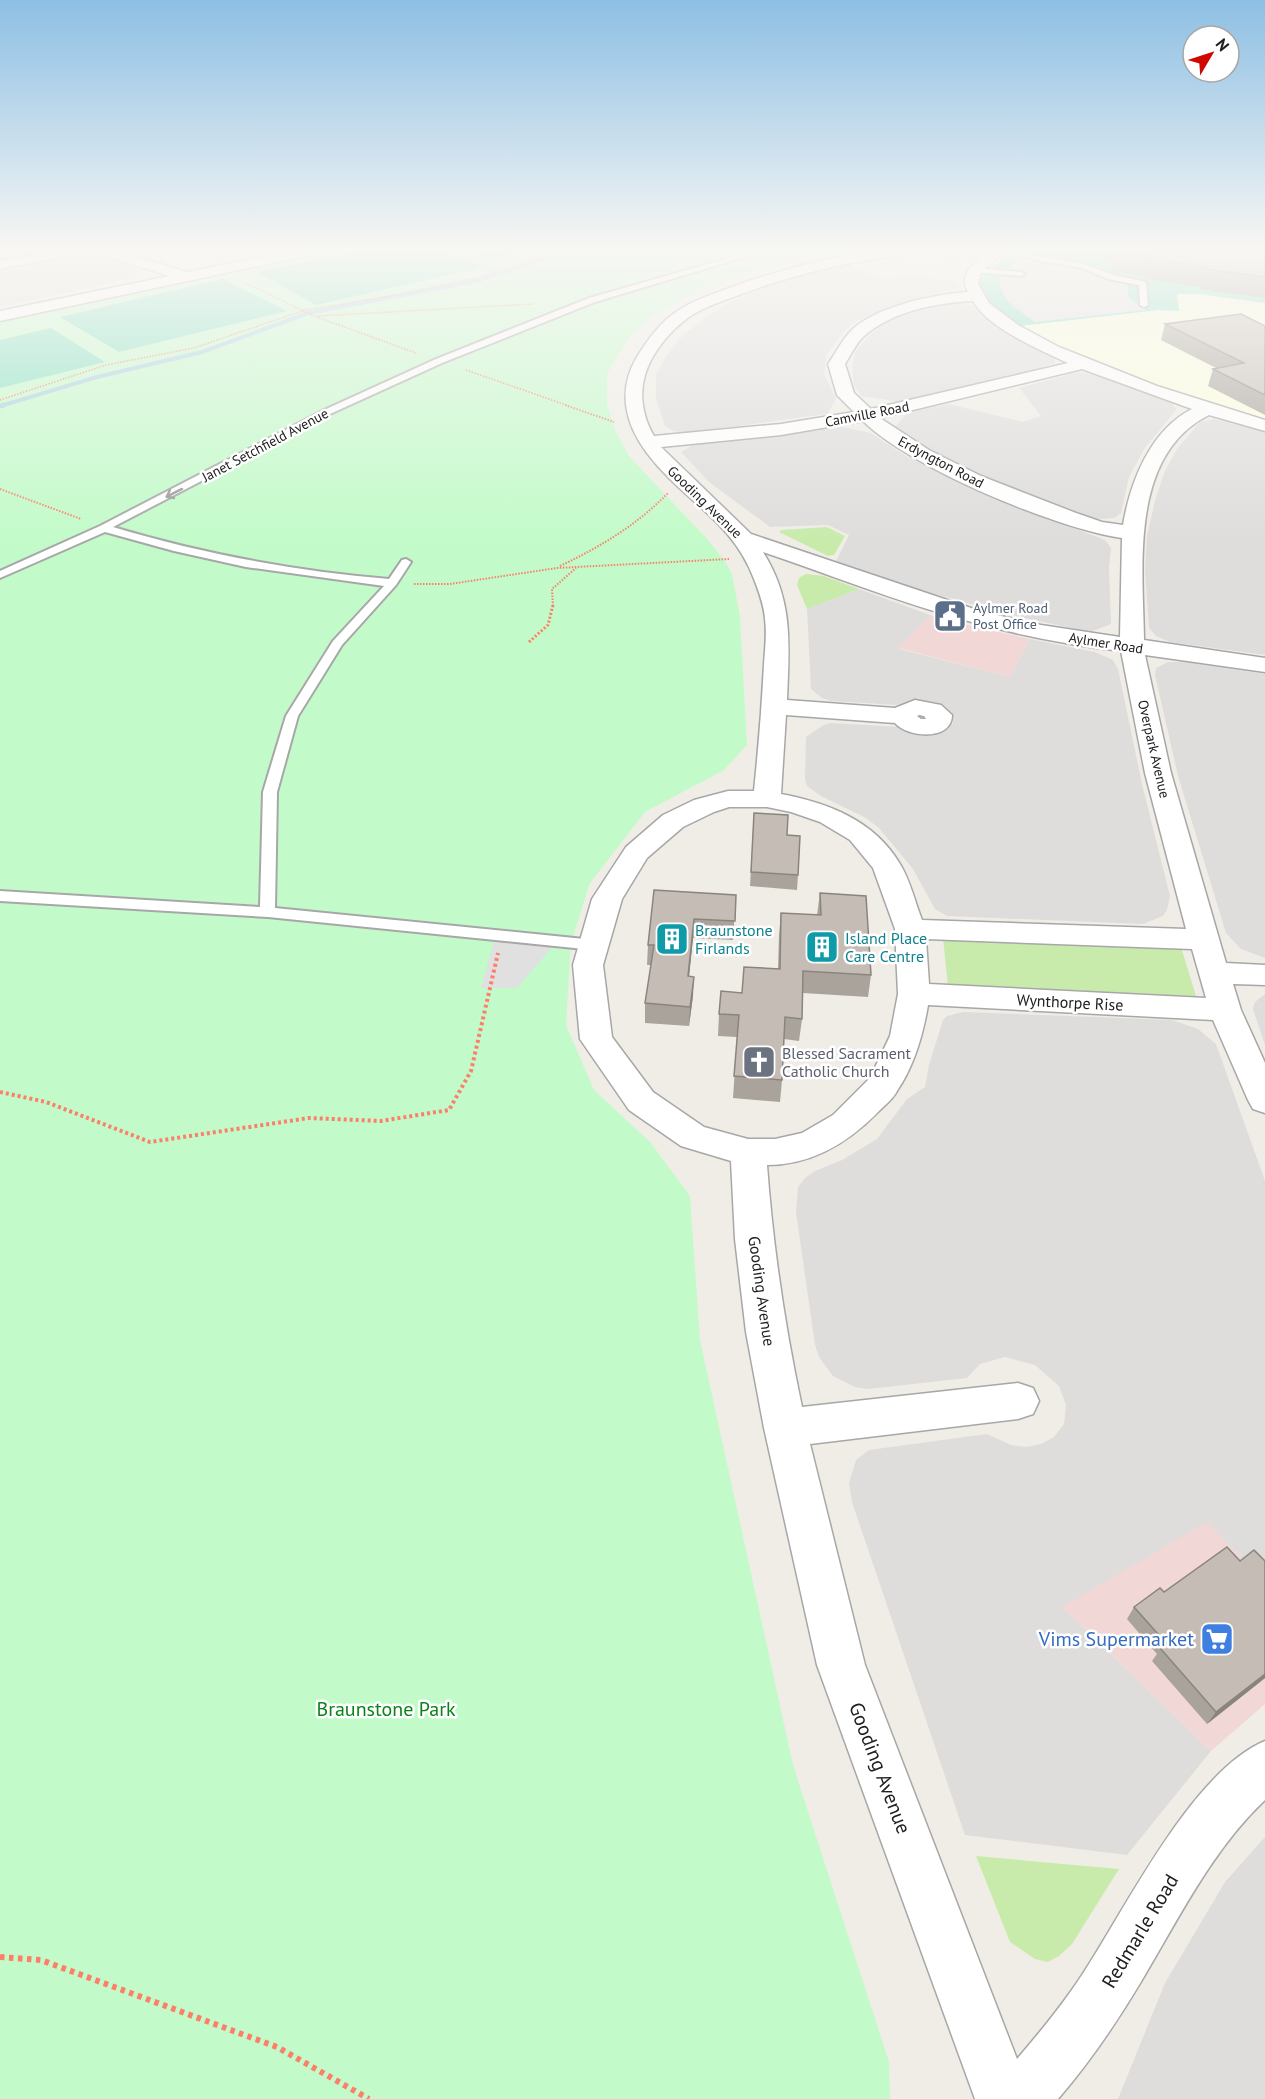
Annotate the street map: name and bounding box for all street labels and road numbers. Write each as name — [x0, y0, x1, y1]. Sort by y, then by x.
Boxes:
street label: Camville Road — [823, 397, 911, 431]
street label: Janet Setchfield Avenue — [198, 404, 331, 486]
street label: Erdyngton Road — [895, 432, 987, 492]
street label: Gooding Avenue — [664, 462, 746, 542]
street label: Aylmer Road — [1068, 628, 1144, 658]
street label: Overpark Avenue — [1134, 698, 1174, 800]
street label: Wynthorpe Rise — [1016, 989, 1124, 1015]
street label: Gooding Avenue — [744, 1235, 780, 1347]
street label: Gooding Avenue — [843, 1699, 917, 1837]
street label: Redmarle Road — [1096, 1869, 1184, 1993]

